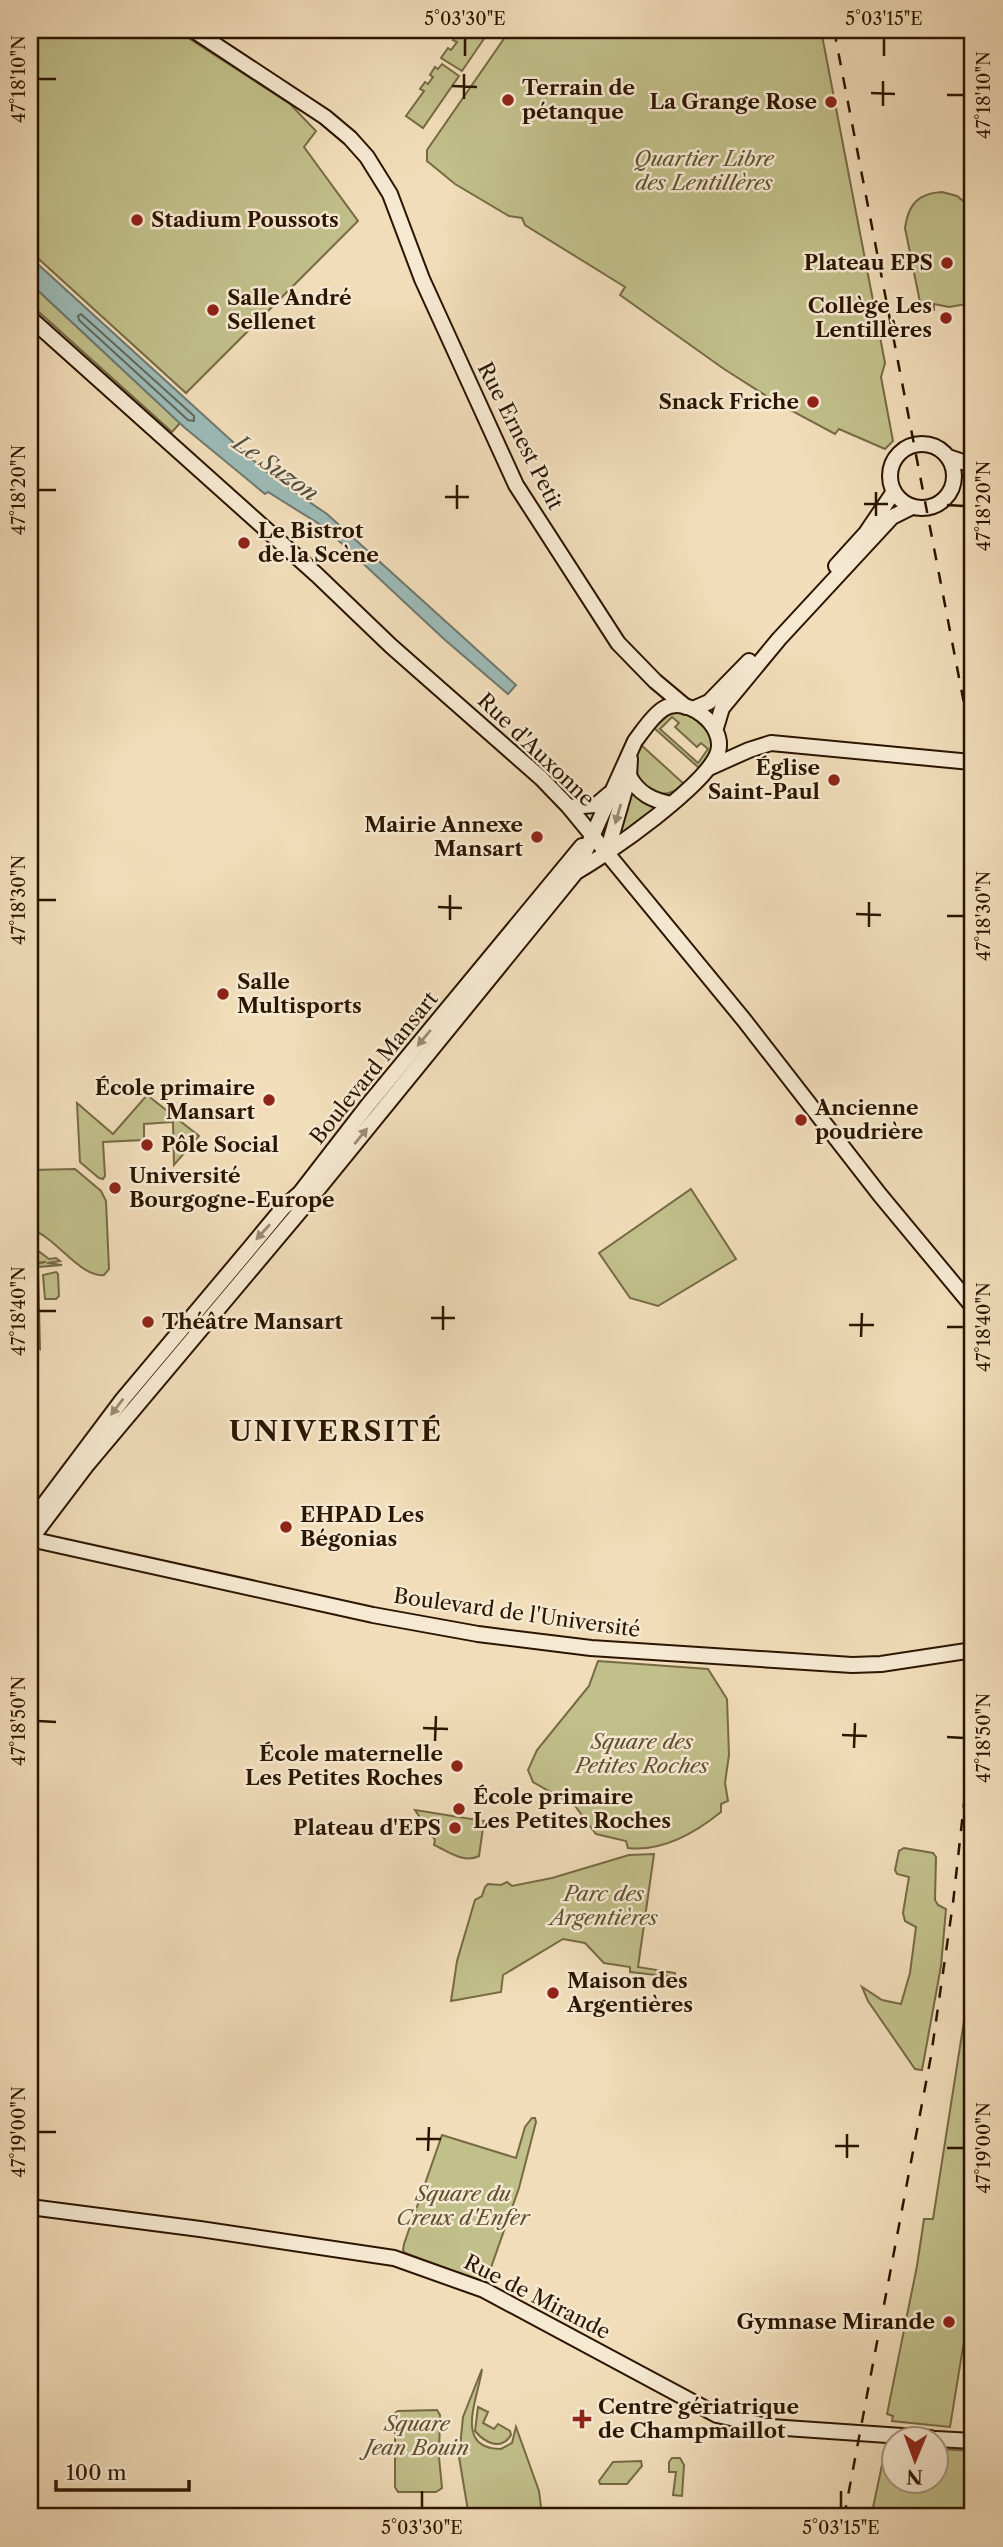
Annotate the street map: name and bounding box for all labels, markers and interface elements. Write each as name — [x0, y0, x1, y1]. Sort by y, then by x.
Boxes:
text: 5°03'30"E — [424, 8, 506, 30]
text: 5°03'15"E — [845, 8, 923, 30]
text: 47°18'10"N — [8, 35, 30, 123]
text: 47°18'10"N — [973, 51, 995, 139]
place label: Terrain de pétanque — [522, 75, 635, 124]
place label: La Grange Rose — [649, 89, 817, 114]
marker: Terrain de pétanque — [500, 92, 516, 108]
marker: La Grange Rose — [823, 94, 839, 110]
park label: Quartier Libre des Lentillères — [634, 146, 775, 195]
place label: Stadium Poussots — [151, 207, 339, 232]
marker: Stadium Poussots — [129, 212, 145, 228]
place label: Plateau EPS — [804, 250, 933, 275]
marker: Plateau EPS — [939, 255, 955, 271]
place label: Salle André Sellenet — [227, 285, 352, 334]
place label: Collège Les Lentillères — [808, 293, 932, 342]
marker: Salle André Sellenet — [205, 302, 221, 318]
marker: Collège Les Lentillères — [938, 310, 954, 326]
street label: Rue Ernest Petit — [472, 358, 569, 514]
place label: Snack Friche — [658, 389, 799, 414]
marker: Snack Friche — [805, 394, 821, 410]
water label: Le Suzon — [226, 427, 324, 507]
text: 47°18'20"N — [8, 445, 30, 535]
text: 47°18'20"N — [973, 461, 995, 551]
place label: Le Bistrot de la Scène — [258, 518, 379, 567]
marker: Le Bistrot de la Scène — [236, 535, 252, 551]
street label: Rue d'Auxonne — [473, 688, 600, 812]
place label: Église Saint-Paul — [708, 755, 820, 804]
marker: Église Saint-Paul — [826, 772, 842, 788]
one-way arrow — [612, 804, 622, 825]
place label: Mairie Annexe Mansart — [364, 812, 524, 861]
marker: Mairie Annexe Mansart — [529, 829, 545, 845]
text: 47°18'30"N — [8, 855, 30, 945]
text: 47°18'30"N — [973, 871, 995, 961]
place label: Salle Multisports — [237, 969, 362, 1018]
marker: Salle Multisports — [215, 986, 231, 1002]
street label: Boulevard Mansart — [305, 986, 443, 1149]
one-way arrow — [417, 1030, 432, 1047]
place label: École primaire Mansart — [95, 1075, 256, 1124]
marker: École primaire Mansart — [261, 1092, 277, 1108]
place label: Ancienne poudrière — [814, 1095, 923, 1144]
marker: Ancienne poudrière — [793, 1112, 809, 1128]
one-way arrow — [353, 1127, 368, 1144]
place label: Pôle Social — [161, 1132, 279, 1157]
marker: Pôle Social — [139, 1137, 155, 1153]
place label: Université Bourgogne-Europe — [129, 1163, 335, 1212]
marker: Université Bourgogne-Europe — [107, 1180, 123, 1196]
one-way arrow — [255, 1223, 271, 1241]
text: 47°18'40"N — [8, 1266, 30, 1356]
text: 47°18'40"N — [973, 1282, 995, 1372]
place label: Théâtre Mansart — [162, 1309, 343, 1334]
marker: Théâtre Mansart — [140, 1314, 156, 1330]
one-way arrow — [110, 1397, 125, 1415]
district label: UNIVERSITÉ — [229, 1414, 443, 1448]
place label: EHPAD Les Bégonias — [300, 1502, 424, 1551]
marker: EHPAD Les Bégonias — [278, 1519, 294, 1535]
street label: Boulevard de l'Université — [392, 1583, 642, 1642]
text: 47°18'50"N — [8, 1676, 30, 1766]
text: 47°18'50"N — [973, 1693, 995, 1783]
park label: Square des Petites Roches — [573, 1729, 710, 1778]
place label: École maternelle Les Petites Roches — [245, 1741, 443, 1790]
marker: École maternelle Les Petites Roches — [449, 1758, 465, 1774]
place label: École primaire Les Petites Roches — [473, 1784, 671, 1833]
marker: École primaire Les Petites Roches — [451, 1801, 467, 1817]
place label: Plateau d'EPS — [293, 1815, 441, 1840]
marker: Plateau d'EPS — [447, 1820, 463, 1836]
park label: Parc des Argentières — [547, 1881, 659, 1930]
place label: Maison des Argentières — [566, 1968, 693, 2017]
marker: Maison des Argentières — [545, 1985, 561, 2001]
text: 47°19'00"N — [8, 2086, 30, 2178]
text: 47°19'00"N — [973, 2102, 995, 2194]
park label: Square du Creux d'Enfer — [396, 2181, 531, 2230]
street label: Rue de Mirande — [460, 2249, 615, 2344]
place label: Gymnase Mirande — [736, 2309, 935, 2334]
marker: Gymnase Mirande — [941, 2314, 957, 2330]
place label: Centre gériatrique de Champmaillot — [598, 2394, 799, 2443]
marker: Centre gériatrique de Champmaillot — [572, 2409, 592, 2429]
park label: Square Jean Bouin — [359, 2411, 469, 2460]
north arrow — [880, 2424, 950, 2494]
scale bar — [56, 2449, 189, 2493]
text: 100 m — [66, 2460, 127, 2485]
text: N — [906, 2465, 923, 2488]
text: 5°03'30"E — [381, 2517, 463, 2539]
text: 5°03'15"E — [802, 2517, 880, 2539]

